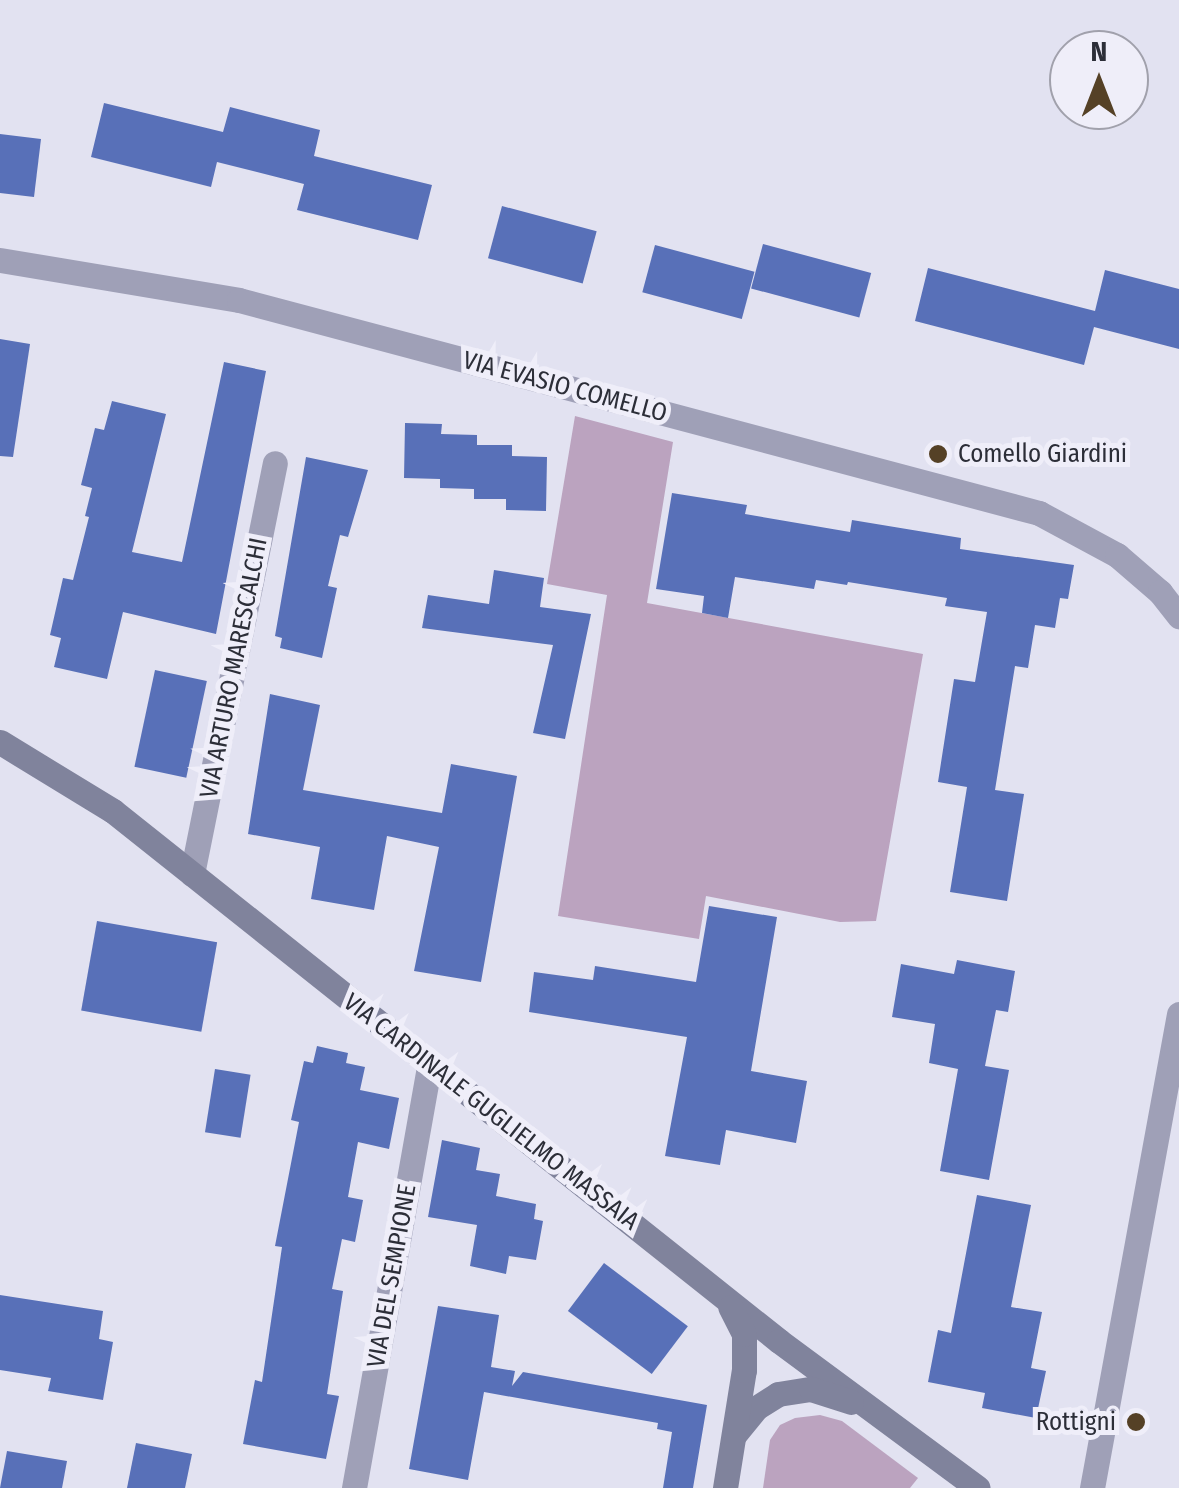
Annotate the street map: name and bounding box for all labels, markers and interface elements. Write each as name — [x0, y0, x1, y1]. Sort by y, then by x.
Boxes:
north arrow — [1049, 30, 1149, 130]
text: N — [1091, 35, 1107, 68]
street label: VIA EVASIO COMELLO — [460, 345, 670, 429]
place label: Comello Giardini — [958, 439, 1127, 469]
marker: Comello Giardini — [927, 443, 949, 465]
street label: VIA ARTURO MARESCALCHI — [194, 535, 274, 801]
street label: VIA CARDINALE GUGLIELMO MASSAIA — [337, 987, 645, 1237]
street label: VIA DEL SEMPIONE — [361, 1182, 423, 1370]
place label: Rottigni — [1036, 1407, 1116, 1437]
marker: Rottigni — [1125, 1411, 1147, 1433]

